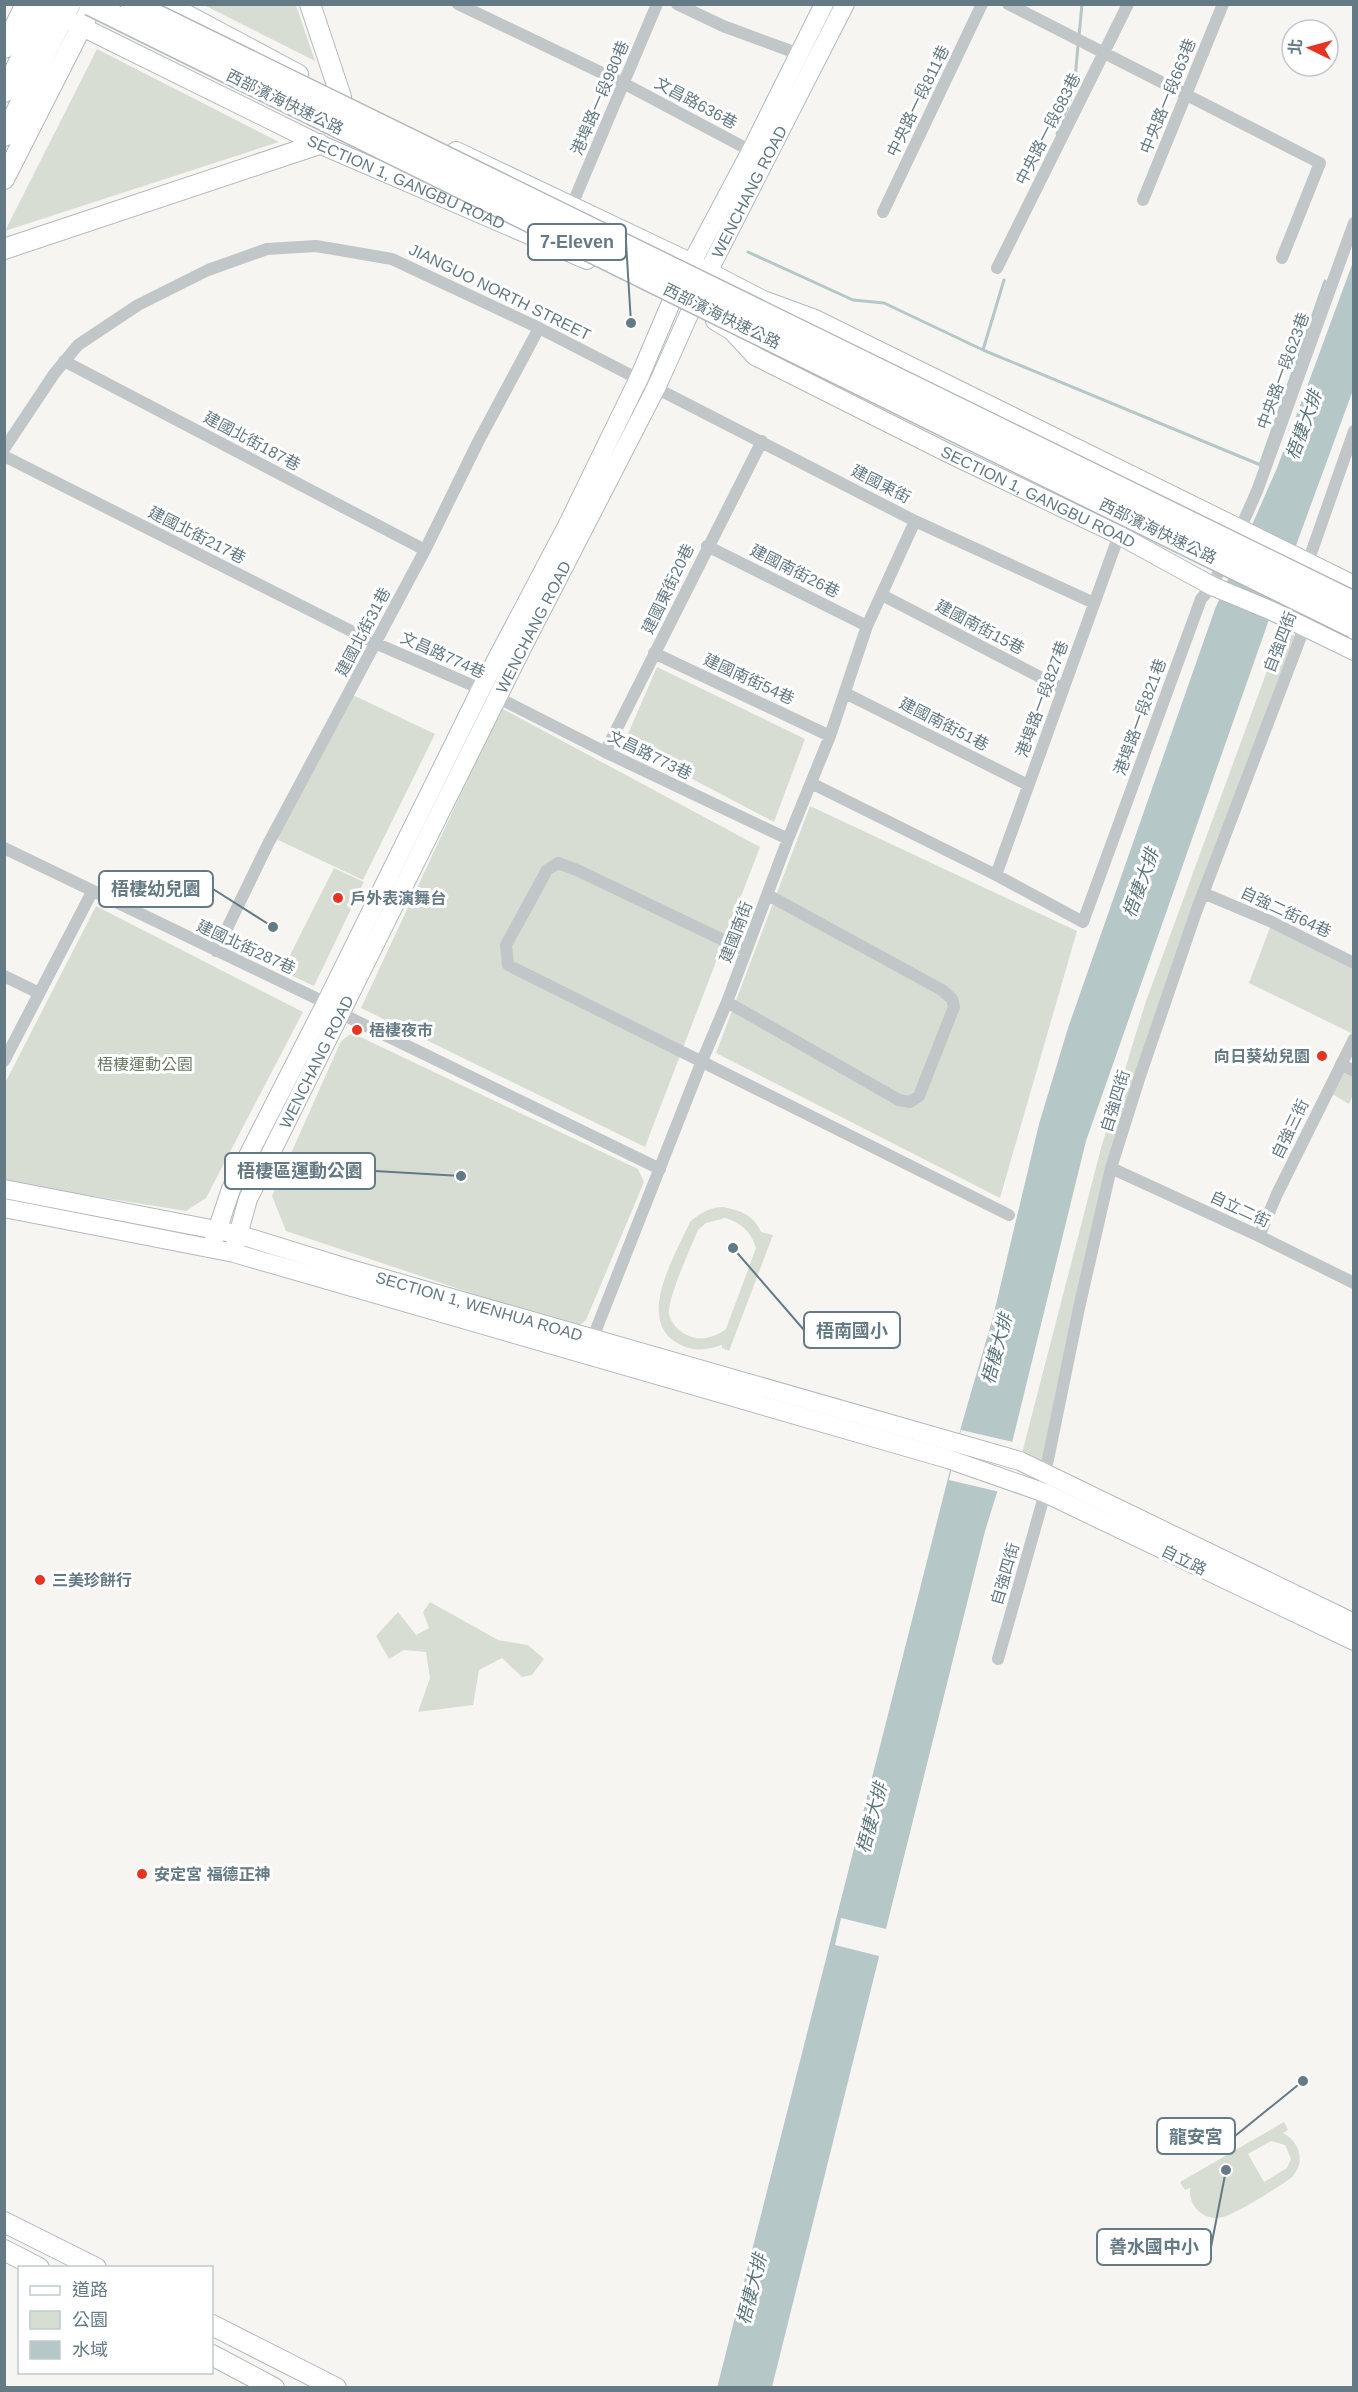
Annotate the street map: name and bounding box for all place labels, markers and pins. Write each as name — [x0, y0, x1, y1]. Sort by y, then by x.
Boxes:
callout: 7-Eleven — [528, 224, 626, 260]
callout: 梧棲幼兒園 — [99, 871, 213, 907]
place label: 戶外表演舞台 — [350, 890, 446, 907]
marker: 戶外表演舞台 — [331, 891, 345, 905]
place label: 梧棲夜市 — [369, 1022, 433, 1039]
marker: 梧棲夜市 — [350, 1023, 364, 1037]
place label: 向日葵幼兒園 — [1214, 1047, 1310, 1065]
marker: 向日葵幼兒園 — [1315, 1049, 1329, 1063]
callout: 梧棲區運動公園 — [225, 1153, 375, 1189]
callout: 梧南國小 — [804, 1312, 900, 1348]
place label: 三美珍餅行 — [52, 1571, 132, 1589]
marker: 三美珍餅行 — [33, 1573, 47, 1587]
place label: 安定宮 福德正神 — [154, 1865, 270, 1883]
marker: 安定宮 福德正神 — [135, 1867, 149, 1881]
callout: 龍安宮 — [1157, 2118, 1235, 2154]
callout: 善水國中小 — [1097, 2229, 1211, 2265]

